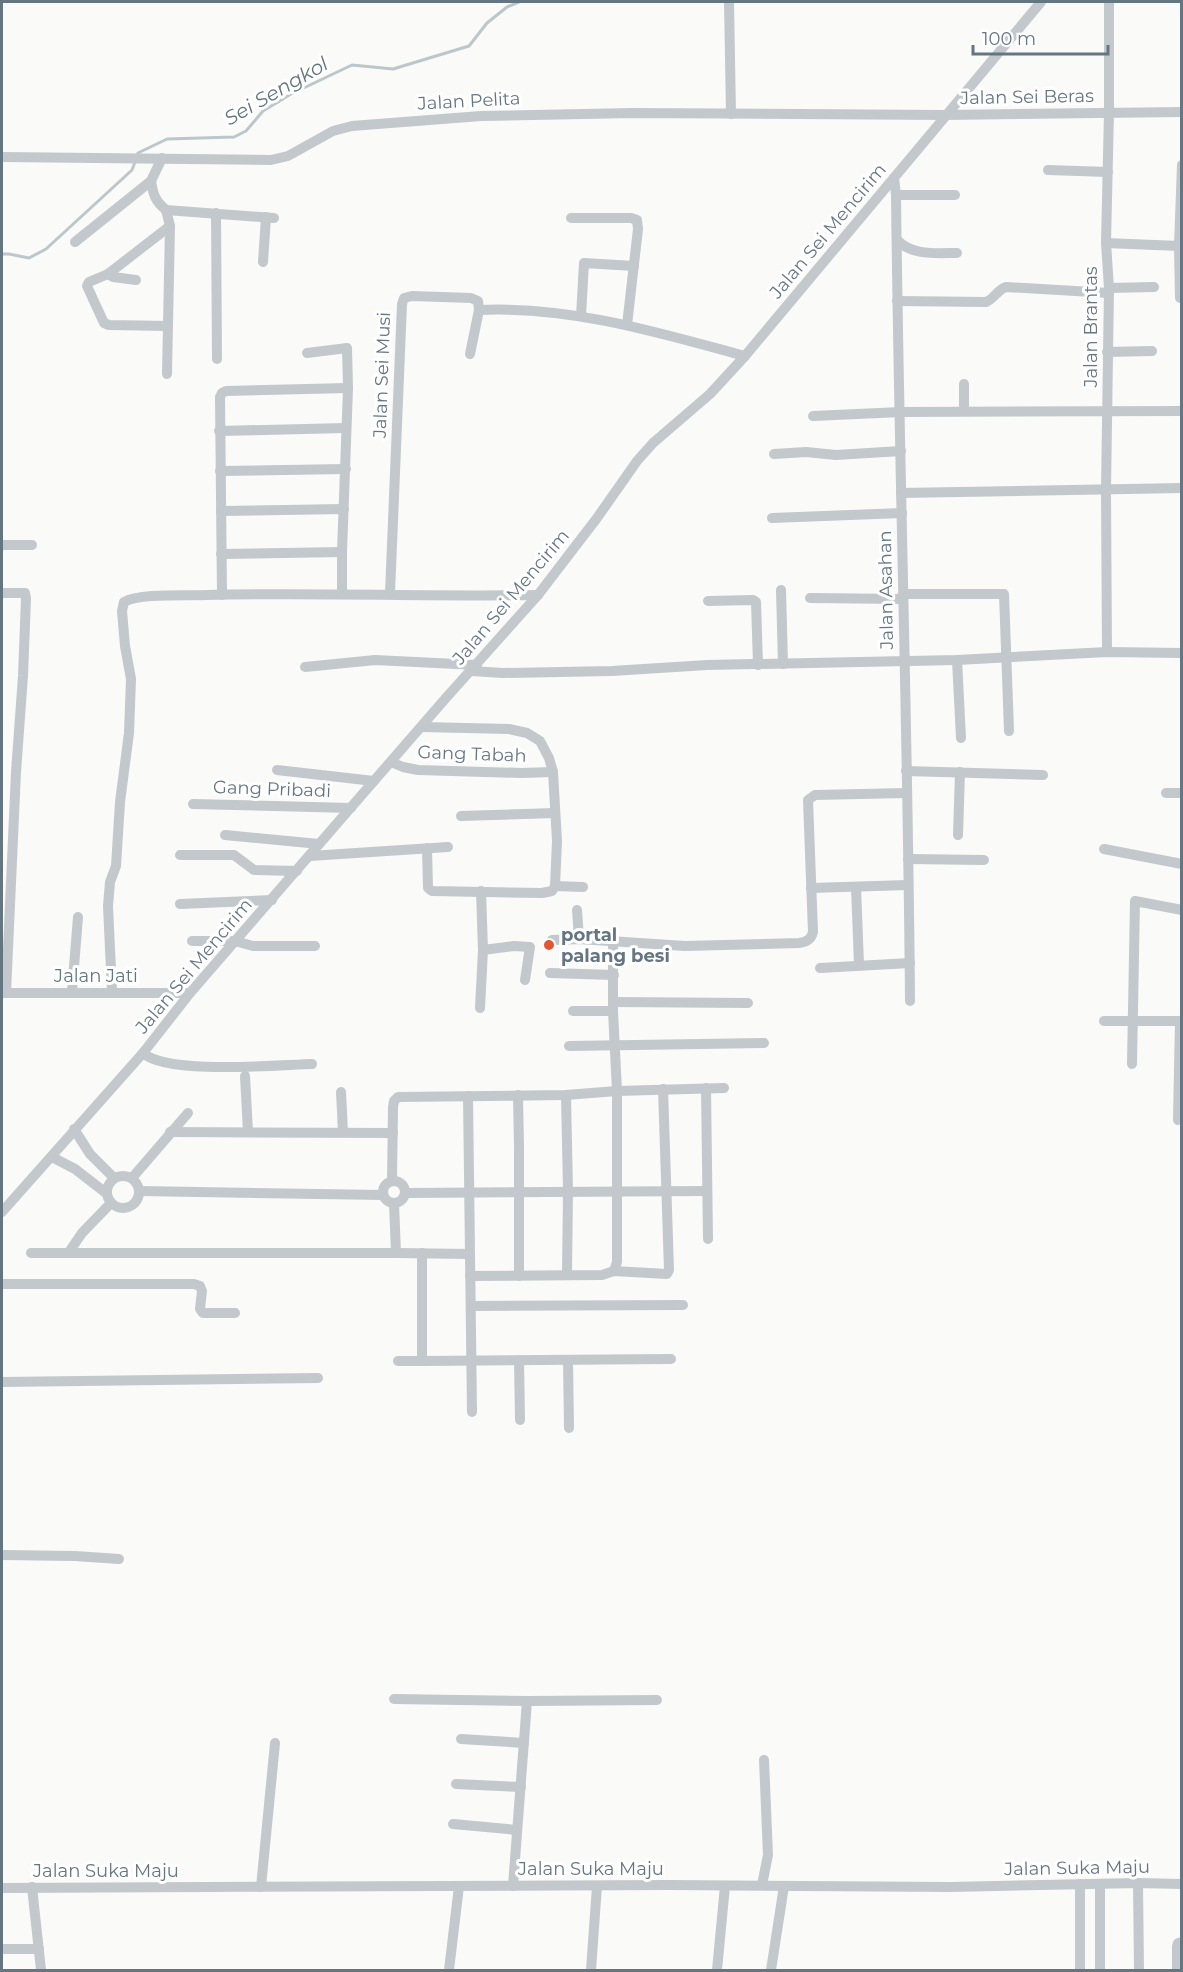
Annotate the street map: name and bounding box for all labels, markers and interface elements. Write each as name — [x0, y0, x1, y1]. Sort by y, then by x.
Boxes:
scale bar — [973, 18, 1108, 56]
text: 100 m — [982, 28, 1036, 50]
water label: Sei Sengkol — [220, 51, 333, 130]
street label: Jalan Sei Beras — [959, 85, 1094, 109]
street label: Jalan Pelita — [416, 87, 521, 115]
street label: Jalan Sei Mencirim — [764, 159, 891, 304]
street label: Jalan Brantas — [1080, 266, 1102, 389]
street label: Jalan Sei Musi — [369, 311, 395, 440]
street label: Jalan Sei Mencirim — [447, 525, 574, 670]
street label: Jalan Asahan — [874, 530, 898, 651]
street label: Gang Tabah — [417, 741, 527, 767]
street label: Gang Pribadi — [213, 776, 331, 802]
street label: Jalan Sei Mencirim — [130, 894, 257, 1039]
place label: portal palang besi — [561, 924, 670, 967]
marker: portal palang besi — [542, 938, 556, 952]
street label: Jalan Jati — [53, 965, 138, 987]
street label: Jalan Suka Maju — [1003, 1856, 1150, 1880]
street label: Jalan Suka Maju — [517, 1858, 664, 1880]
street label: Jalan Suka Maju — [32, 1860, 179, 1882]

